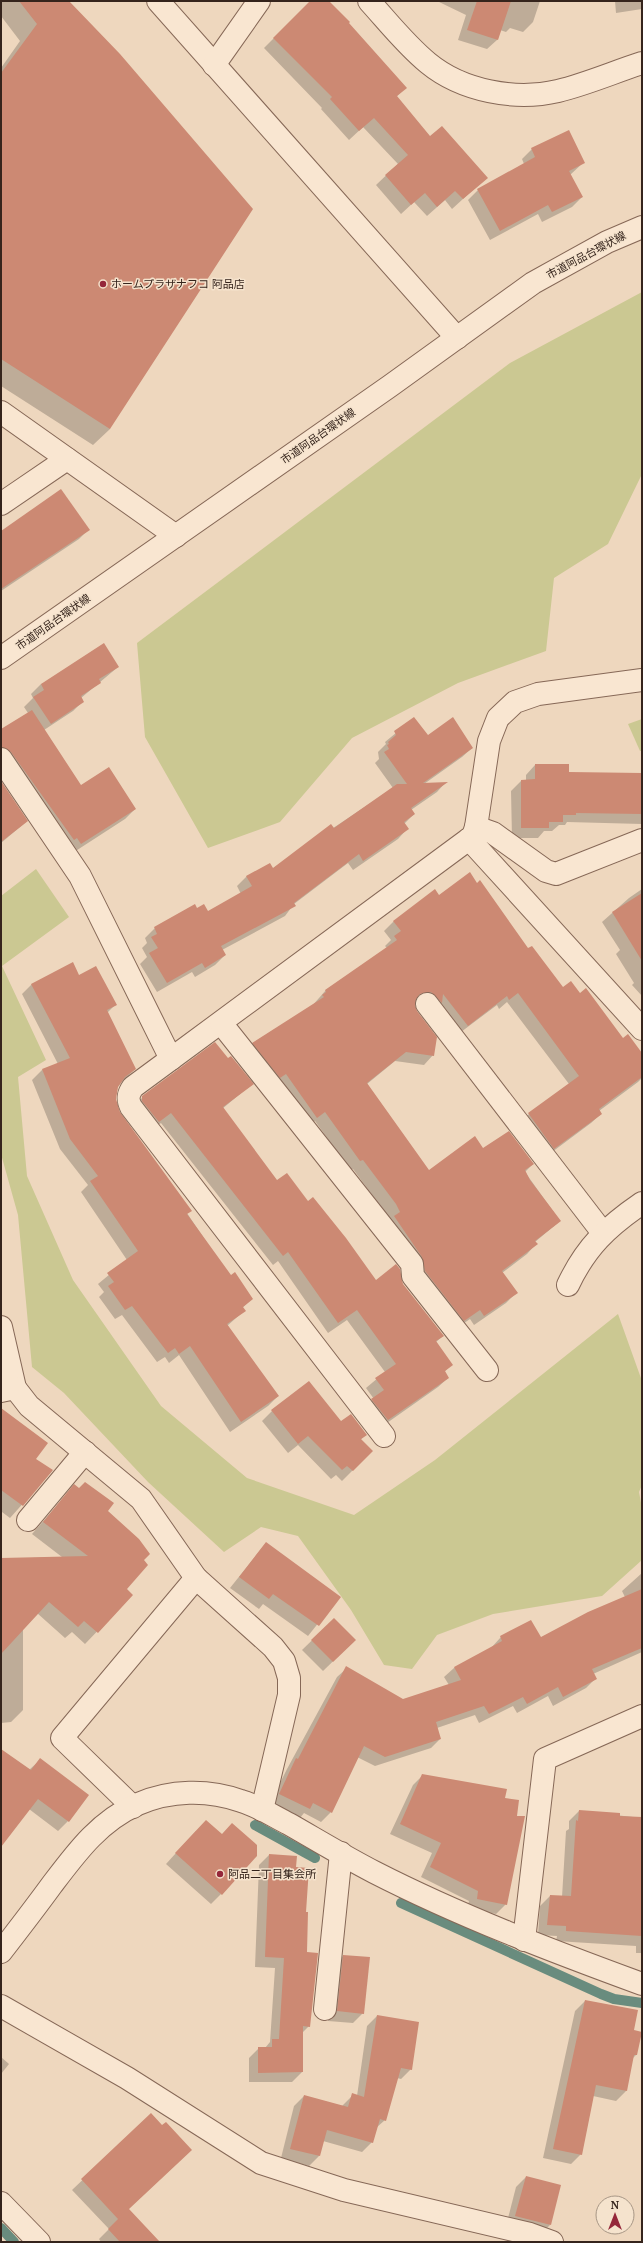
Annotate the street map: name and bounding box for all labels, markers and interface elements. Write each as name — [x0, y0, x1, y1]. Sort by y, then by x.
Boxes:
street label: 市道阿品台環状線 — [544, 228, 628, 282]
place label: ホームプラザナフコ 阿品店 — [111, 277, 245, 291]
marker: ホームプラザナフコ 阿品店 — [98, 279, 108, 289]
street label: 市道阿品台環状線 — [278, 405, 358, 467]
street label: 市道阿品台環状線 — [13, 591, 93, 653]
place label: 阿品二丁目集会所 — [228, 1867, 317, 1881]
marker: 阿品二丁目集会所 — [215, 1869, 225, 1879]
north arrow — [595, 2195, 635, 2235]
text: N — [611, 2198, 620, 2212]

